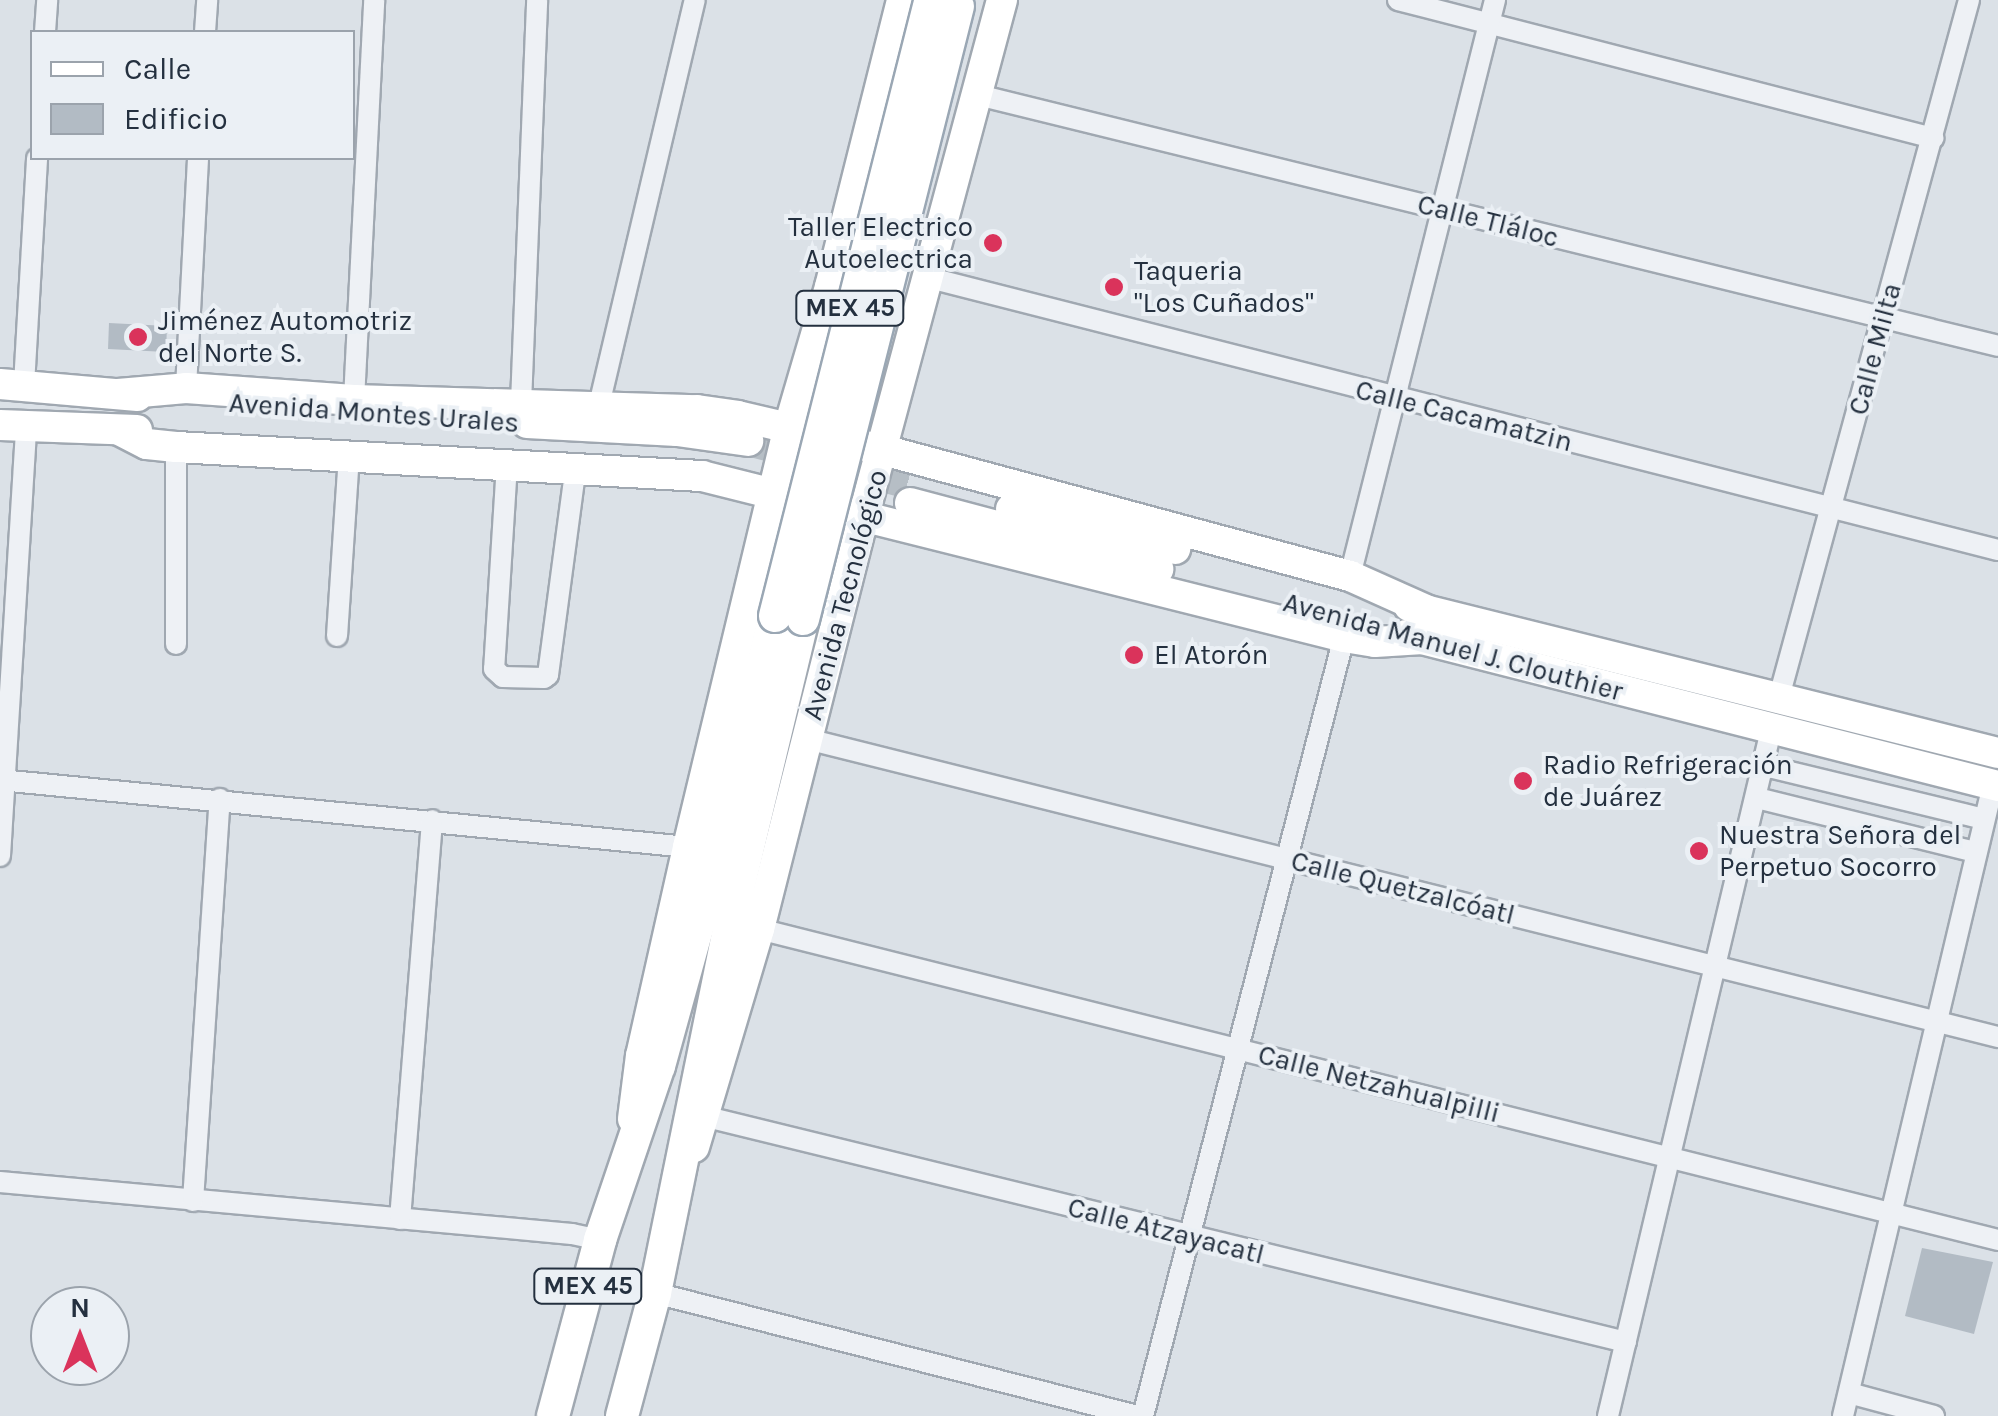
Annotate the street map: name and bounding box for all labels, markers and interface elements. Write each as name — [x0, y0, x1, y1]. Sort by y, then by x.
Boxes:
legend — [30, 30, 355, 160]
text: Calle — [124, 51, 191, 87]
text: Edificio — [124, 101, 228, 137]
street label: Calle Tláloc — [1414, 187, 1562, 255]
place label: Taller Electrico Autoelectrica — [788, 210, 973, 276]
marker: Taller Electrico Autoelectrica — [982, 232, 1004, 254]
place label: Taqueria "Los Cuñados" — [1134, 254, 1314, 320]
marker: Taqueria "Los Cuñados" — [1103, 276, 1125, 298]
street label: Calle Milta — [1841, 279, 1909, 419]
road number: MEX 45 — [795, 288, 905, 328]
place label: Jiménez Automotriz del Norte S. — [158, 304, 412, 370]
marker: Jiménez Automotriz del Norte S. — [127, 326, 149, 348]
street label: Calle Cacamatzin — [1352, 373, 1576, 459]
street label: Avenida Montes Urales — [228, 386, 520, 440]
street label: Avenida Tecnológico — [795, 466, 895, 724]
street label: Avenida Manuel J. Clouthier — [1280, 585, 1626, 709]
place label: El Atorón — [1154, 638, 1268, 672]
marker: El Atorón — [1123, 644, 1145, 666]
place label: Radio Refrigeración de Juárez — [1543, 748, 1793, 814]
marker: Radio Refrigeración de Juárez — [1512, 770, 1534, 792]
place label: Nuestra Señora del Perpetuo Socorro — [1719, 818, 1961, 884]
marker: Nuestra Señora del Perpetuo Socorro — [1688, 840, 1710, 862]
street label: Calle Quetzalcóatl — [1288, 844, 1518, 932]
street label: Calle Netzahualpilli — [1255, 1038, 1503, 1130]
street label: Calle Atzayacatl — [1064, 1190, 1268, 1272]
road number: MEX 45 — [533, 1266, 643, 1306]
north arrow — [30, 1286, 130, 1386]
text: N — [70, 1291, 90, 1324]

